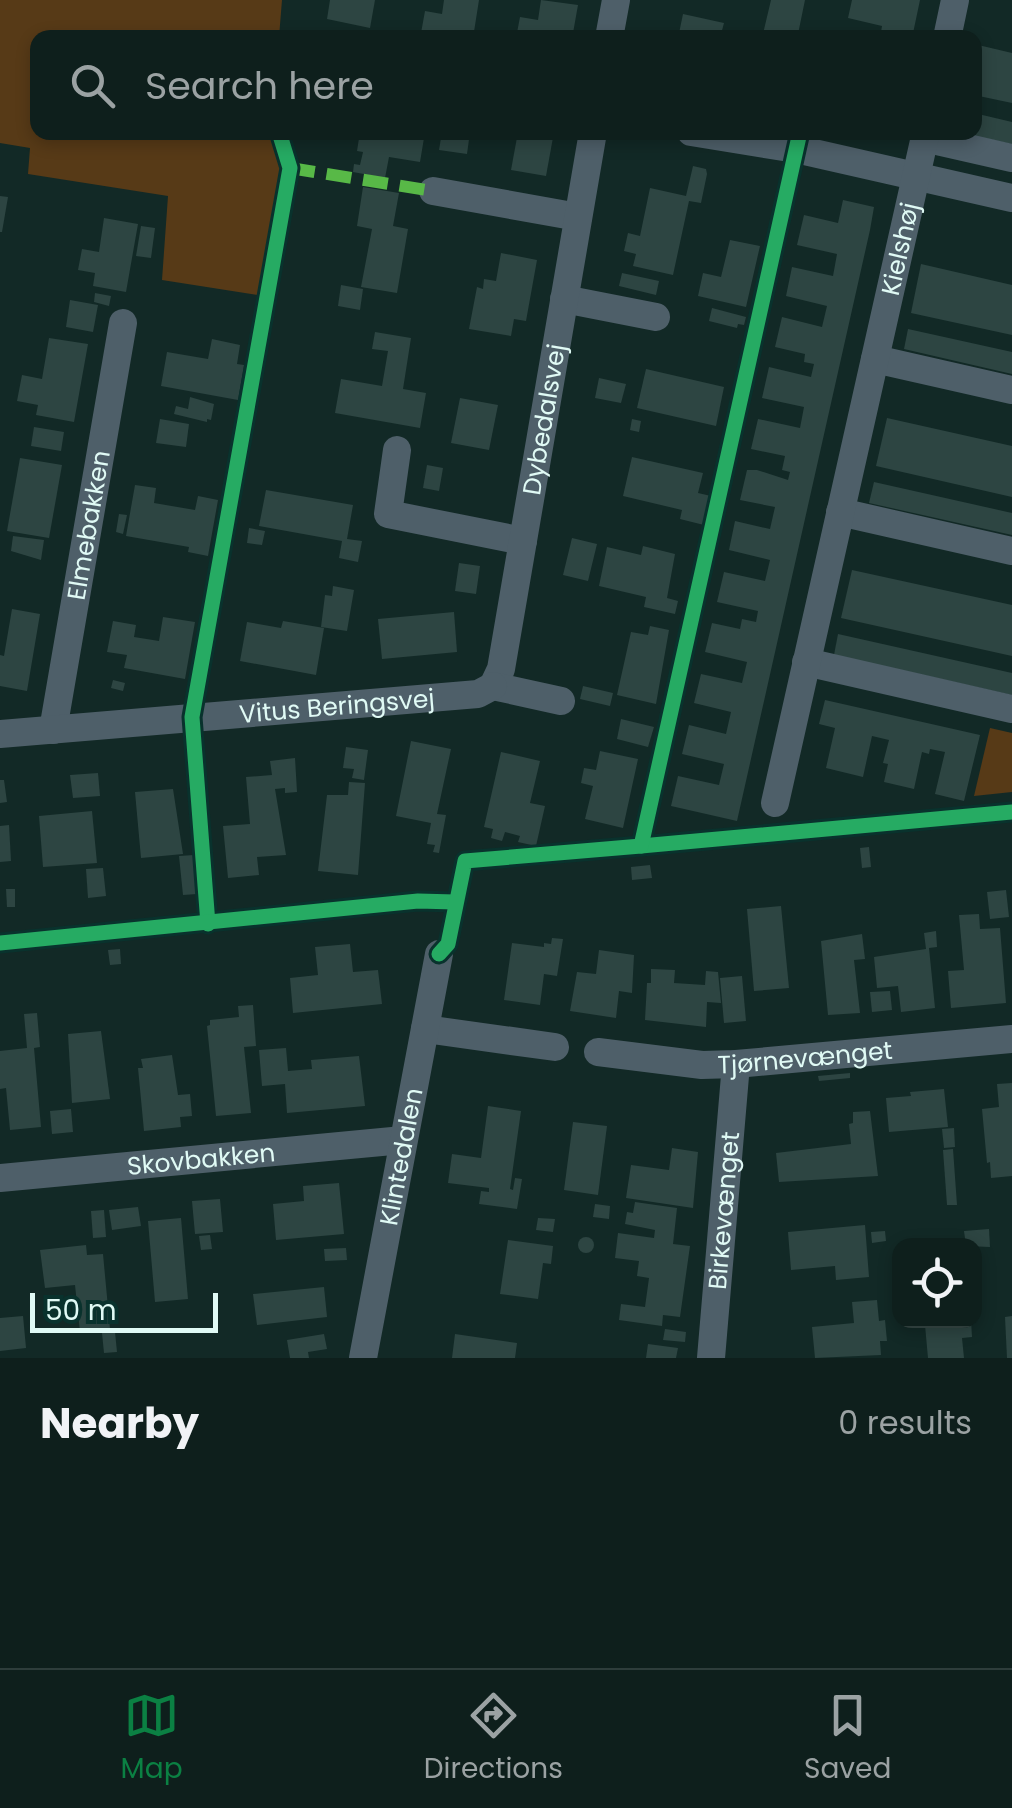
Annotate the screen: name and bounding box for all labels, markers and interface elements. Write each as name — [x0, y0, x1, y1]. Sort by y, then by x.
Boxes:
search box — [30, 30, 982, 140]
icon: search — [65, 58, 120, 113]
text: Search here — [145, 59, 374, 112]
street label: Kielshøj — [873, 199, 928, 299]
street label: Dybedalsvej — [514, 341, 574, 498]
street label: Elmebakken — [59, 448, 119, 603]
street label: Vitus Beringsvej — [238, 681, 436, 732]
street label: Tjørnevænget — [717, 1033, 894, 1083]
street label: Klintedalen — [371, 1085, 431, 1228]
street label: Birkevænget — [700, 1130, 748, 1291]
street label: Skovbakken — [125, 1135, 277, 1184]
map controls — [892, 1238, 982, 1328]
button: locate — [892, 1238, 982, 1328]
scale bar — [30, 1288, 218, 1332]
text: 50 m — [45, 1291, 116, 1330]
text: Nearby — [40, 1394, 199, 1453]
text: 0 results — [838, 1400, 972, 1445]
tab: Map — [121, 1688, 183, 1790]
tab: Directions — [424, 1688, 563, 1790]
tab: Saved — [804, 1688, 891, 1790]

